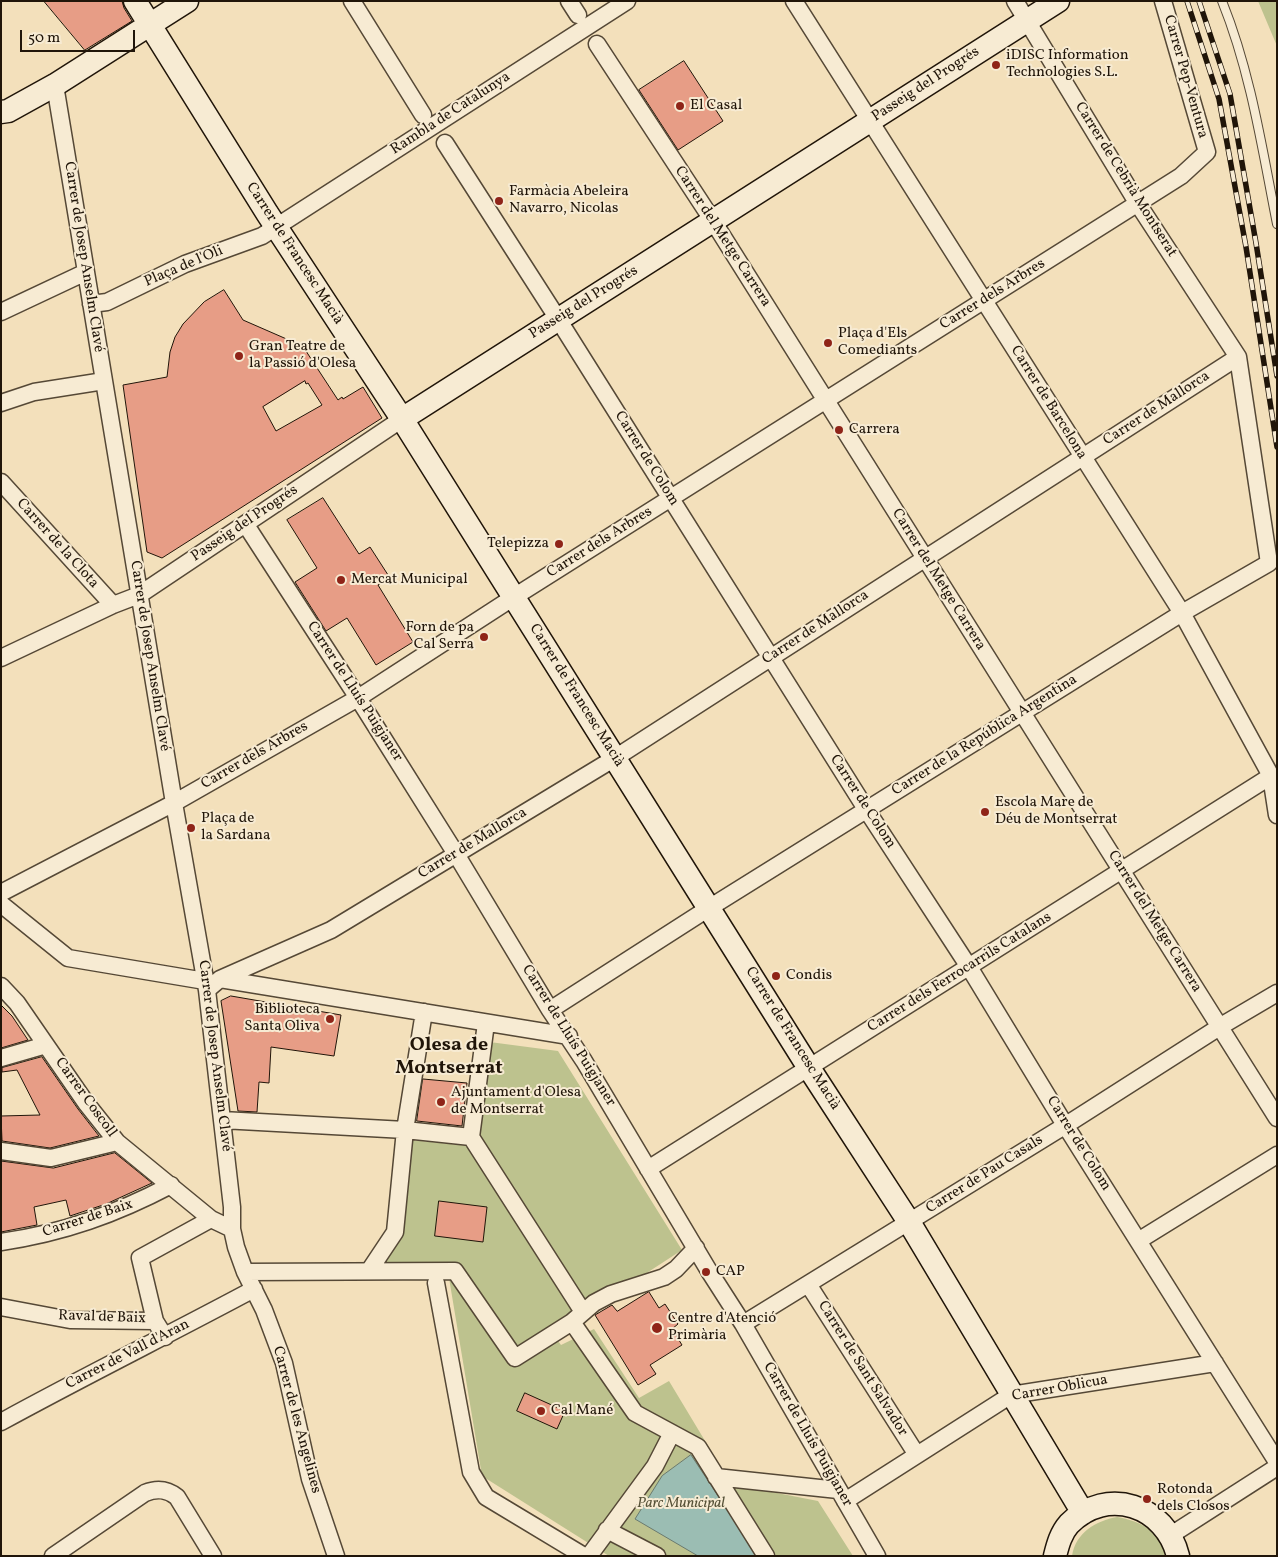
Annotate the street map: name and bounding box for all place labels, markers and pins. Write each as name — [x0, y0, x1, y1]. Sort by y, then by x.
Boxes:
place label: iDISC Information Technologies S.L. — [1006, 47, 1129, 82]
marker: iDISC Information Technologies S.L. — [990, 59, 1002, 71]
place label: El Casal — [690, 97, 742, 115]
marker: El Casal — [674, 100, 686, 112]
place label: Farmàcia Abeleira Navarro, Nicolas — [509, 183, 629, 218]
marker: Farmàcia Abeleira Navarro, Nicolas — [493, 195, 505, 207]
place label: Plaça d'Els Comediants — [838, 325, 917, 360]
marker: Plaça d'Els Comediants — [822, 337, 834, 349]
place label: Gran Teatre de la Passió d'Olesa — [249, 338, 356, 373]
marker: Gran Teatre de la Passió d'Olesa — [233, 350, 245, 362]
place label: Carrera — [849, 421, 900, 439]
marker: Carrera — [833, 424, 845, 436]
place label: Telepizza — [487, 535, 549, 553]
marker: Telepizza — [553, 538, 565, 550]
place label: Mercat Municipal — [351, 571, 468, 589]
marker: Mercat Municipal — [335, 574, 347, 586]
place label: Forn de pa Cal Serra — [405, 619, 474, 654]
marker: Forn de pa Cal Serra — [478, 631, 490, 643]
place label: Escola Mare de Déu de Montserrat — [995, 794, 1118, 829]
marker: Escola Mare de Déu de Montserrat — [979, 806, 991, 818]
place label: Plaça de la Sardana — [201, 810, 270, 845]
marker: Plaça de la Sardana — [185, 822, 197, 834]
place label: Condis — [786, 967, 832, 985]
marker: Condis — [770, 970, 782, 982]
place label: Biblioteca Santa Oliva — [244, 1001, 320, 1036]
marker: Biblioteca Santa Oliva — [324, 1013, 336, 1025]
place label: Ajuntament d'Olesa de Montserrat — [451, 1084, 581, 1119]
marker: Ajuntament d'Olesa de Montserrat — [435, 1096, 447, 1108]
place label: CAP — [716, 1263, 745, 1281]
marker: CAP — [700, 1266, 712, 1278]
place label: Centre d'Atenció Primària — [668, 1310, 776, 1345]
marker: Centre d'Atenció Primària — [650, 1321, 664, 1335]
place label: Cal Mané — [551, 1402, 613, 1420]
marker: Cal Mané — [535, 1405, 547, 1417]
place label: Rotonda dels Closos — [1157, 1481, 1230, 1516]
marker: Rotonda dels Closos — [1141, 1493, 1153, 1505]

